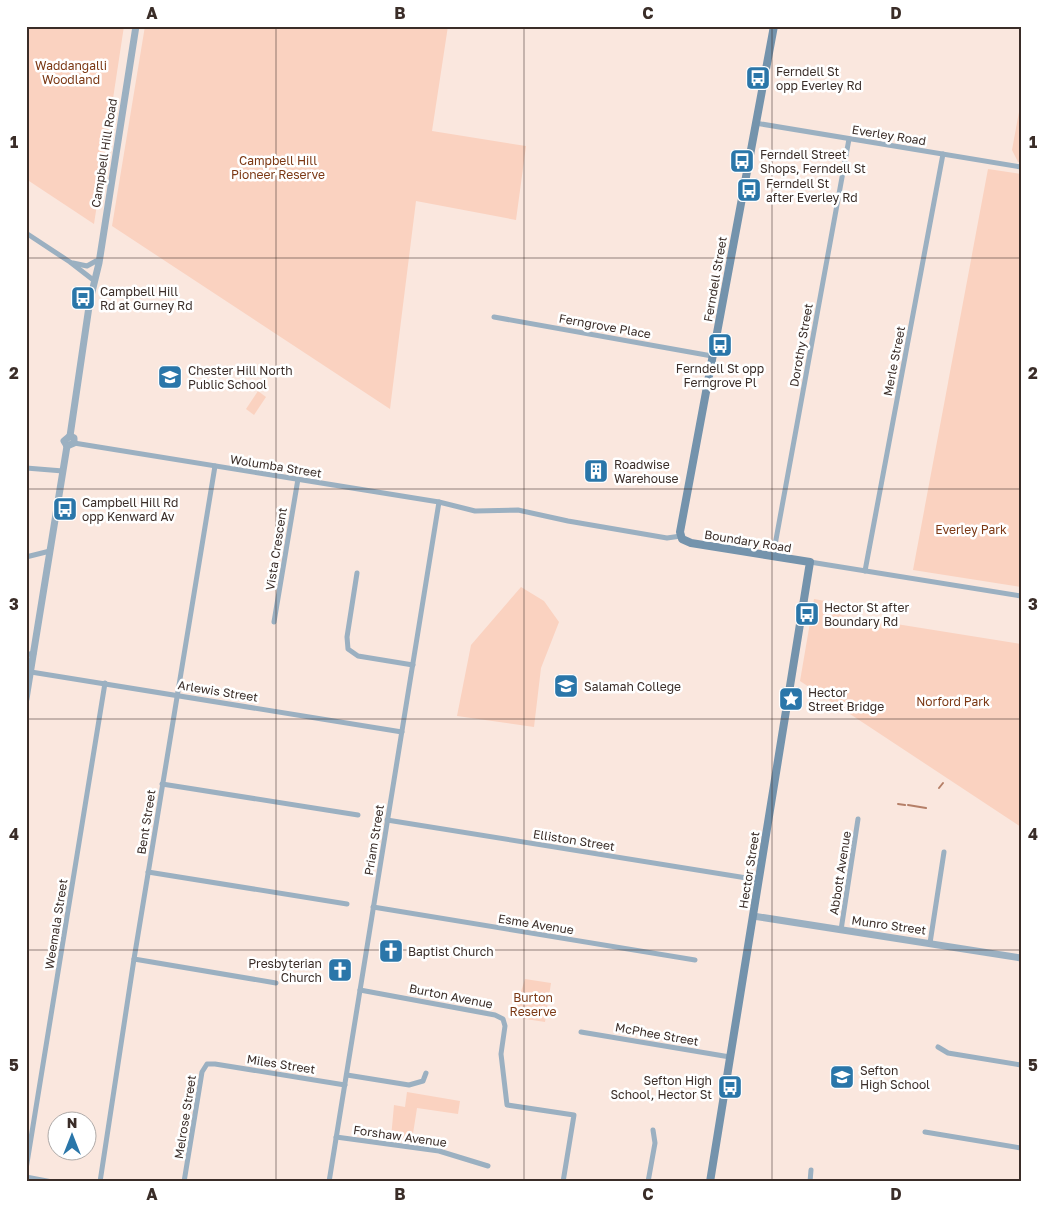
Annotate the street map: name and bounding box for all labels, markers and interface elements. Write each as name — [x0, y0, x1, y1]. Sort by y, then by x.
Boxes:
text: A — [146, 3, 158, 23]
text: B — [394, 3, 406, 23]
text: C — [642, 3, 654, 23]
text: D — [890, 3, 902, 23]
park label: Waddangalli Woodland — [35, 58, 107, 87]
place label: Ferndell St opp Everley Rd — [776, 64, 862, 93]
bus stop icon: Ferndell St opp Everley Rd — [745, 65, 771, 91]
street label: Campbell Hill Road — [88, 97, 120, 209]
street label: Everley Road — [851, 122, 927, 148]
text: 1 — [10, 132, 18, 152]
text: 1 — [1029, 132, 1037, 152]
place label: Ferndell Street Shops, Ferndell St — [760, 147, 866, 176]
bus stop icon: Ferndell Street Shops, Ferndell St — [729, 148, 755, 174]
park label: Campbell Hill Pioneer Reserve — [231, 153, 325, 182]
place label: Ferndell St after Everley Rd — [766, 176, 858, 205]
bus stop icon: Ferndell St after Everley Rd — [736, 177, 762, 203]
street label: Ferndell Street — [700, 235, 730, 323]
place label: Campbell Hill Rd at Gurney Rd — [100, 284, 193, 313]
bus stop icon: Campbell Hill Rd at Gurney Rd — [70, 285, 96, 311]
street label: Dorothy Street — [786, 302, 816, 388]
street label: Ferngrove Place — [558, 311, 652, 341]
street label: Merle Street — [880, 324, 908, 397]
bus stop icon: Ferndell St opp Ferngrove Pl — [707, 332, 733, 358]
place label: Ferndell St opp Ferngrove Pl — [676, 361, 764, 390]
text: 2 — [9, 363, 19, 383]
place label: Chester Hill North Public School — [188, 363, 293, 392]
text: 2 — [1028, 363, 1038, 383]
school or university icon: Chester Hill North Public School — [157, 364, 183, 390]
street label: Wolumba Street — [229, 451, 323, 481]
place label: Roadwise Warehouse — [614, 457, 679, 486]
building icon: Roadwise Warehouse — [583, 458, 609, 484]
place label: Campbell Hill Rd opp Kenward Av — [82, 495, 178, 524]
bus stop icon: Campbell Hill Rd opp Kenward Av — [52, 496, 78, 522]
street label: Vista Crescent — [262, 506, 290, 592]
park label: Everley Park — [935, 522, 1007, 537]
street label: Boundary Road — [703, 527, 793, 555]
text: 3 — [9, 594, 19, 614]
text: 3 — [1028, 594, 1038, 614]
place label: Hector St after Boundary Rd — [824, 600, 910, 629]
bus stop icon: Hector St after Boundary Rd — [794, 601, 820, 627]
school or university icon: Salamah College — [553, 673, 579, 699]
street label: Arlewis Street — [177, 677, 259, 705]
place label: Salamah College — [584, 679, 681, 694]
place label: Hector Street Bridge — [808, 685, 884, 714]
place icon: Hector Street Bridge — [778, 686, 804, 712]
park label: Norford Park — [916, 694, 990, 709]
street label: Bent Street — [133, 788, 159, 856]
street label: Priam Street — [361, 803, 387, 877]
text: 4 — [9, 824, 19, 844]
text: 4 — [1028, 824, 1038, 844]
street label: Elliston Street — [532, 826, 616, 854]
street label: Hector Street — [736, 830, 763, 910]
street label: Abbott Avenue — [826, 830, 854, 916]
street label: Weemala Street — [41, 877, 71, 970]
street label: Esme Avenue — [497, 911, 575, 937]
street label: Munro Street — [851, 912, 927, 938]
church icon: Baptist Church — [378, 938, 404, 964]
place label: Baptist Church — [408, 944, 494, 959]
place label: Presbyterian Church — [248, 956, 322, 985]
church icon: Presbyterian Church — [327, 957, 353, 983]
street label: Burton Avenue — [408, 981, 494, 1011]
park label: Burton Reserve — [510, 990, 556, 1019]
street label: McPhee Street — [614, 1019, 700, 1049]
street label: Miles Street — [246, 1051, 316, 1077]
text: 5 — [9, 1055, 19, 1075]
text: 5 — [1028, 1055, 1038, 1075]
place label: Sefton High School — [860, 1063, 930, 1092]
school or university icon: Sefton High School — [829, 1064, 855, 1090]
place label: Sefton High School, Hector St — [610, 1073, 712, 1102]
street label: Melrose Street — [171, 1074, 199, 1160]
bus stop icon: Sefton High School, Hector St — [717, 1074, 743, 1100]
north arrow — [48, 1110, 98, 1160]
text: N — [67, 1114, 77, 1131]
street label: Forshaw Avenue — [352, 1122, 448, 1150]
text: A — [146, 1184, 158, 1204]
text: B — [394, 1184, 406, 1204]
text: C — [642, 1184, 654, 1204]
text: D — [890, 1184, 902, 1204]

